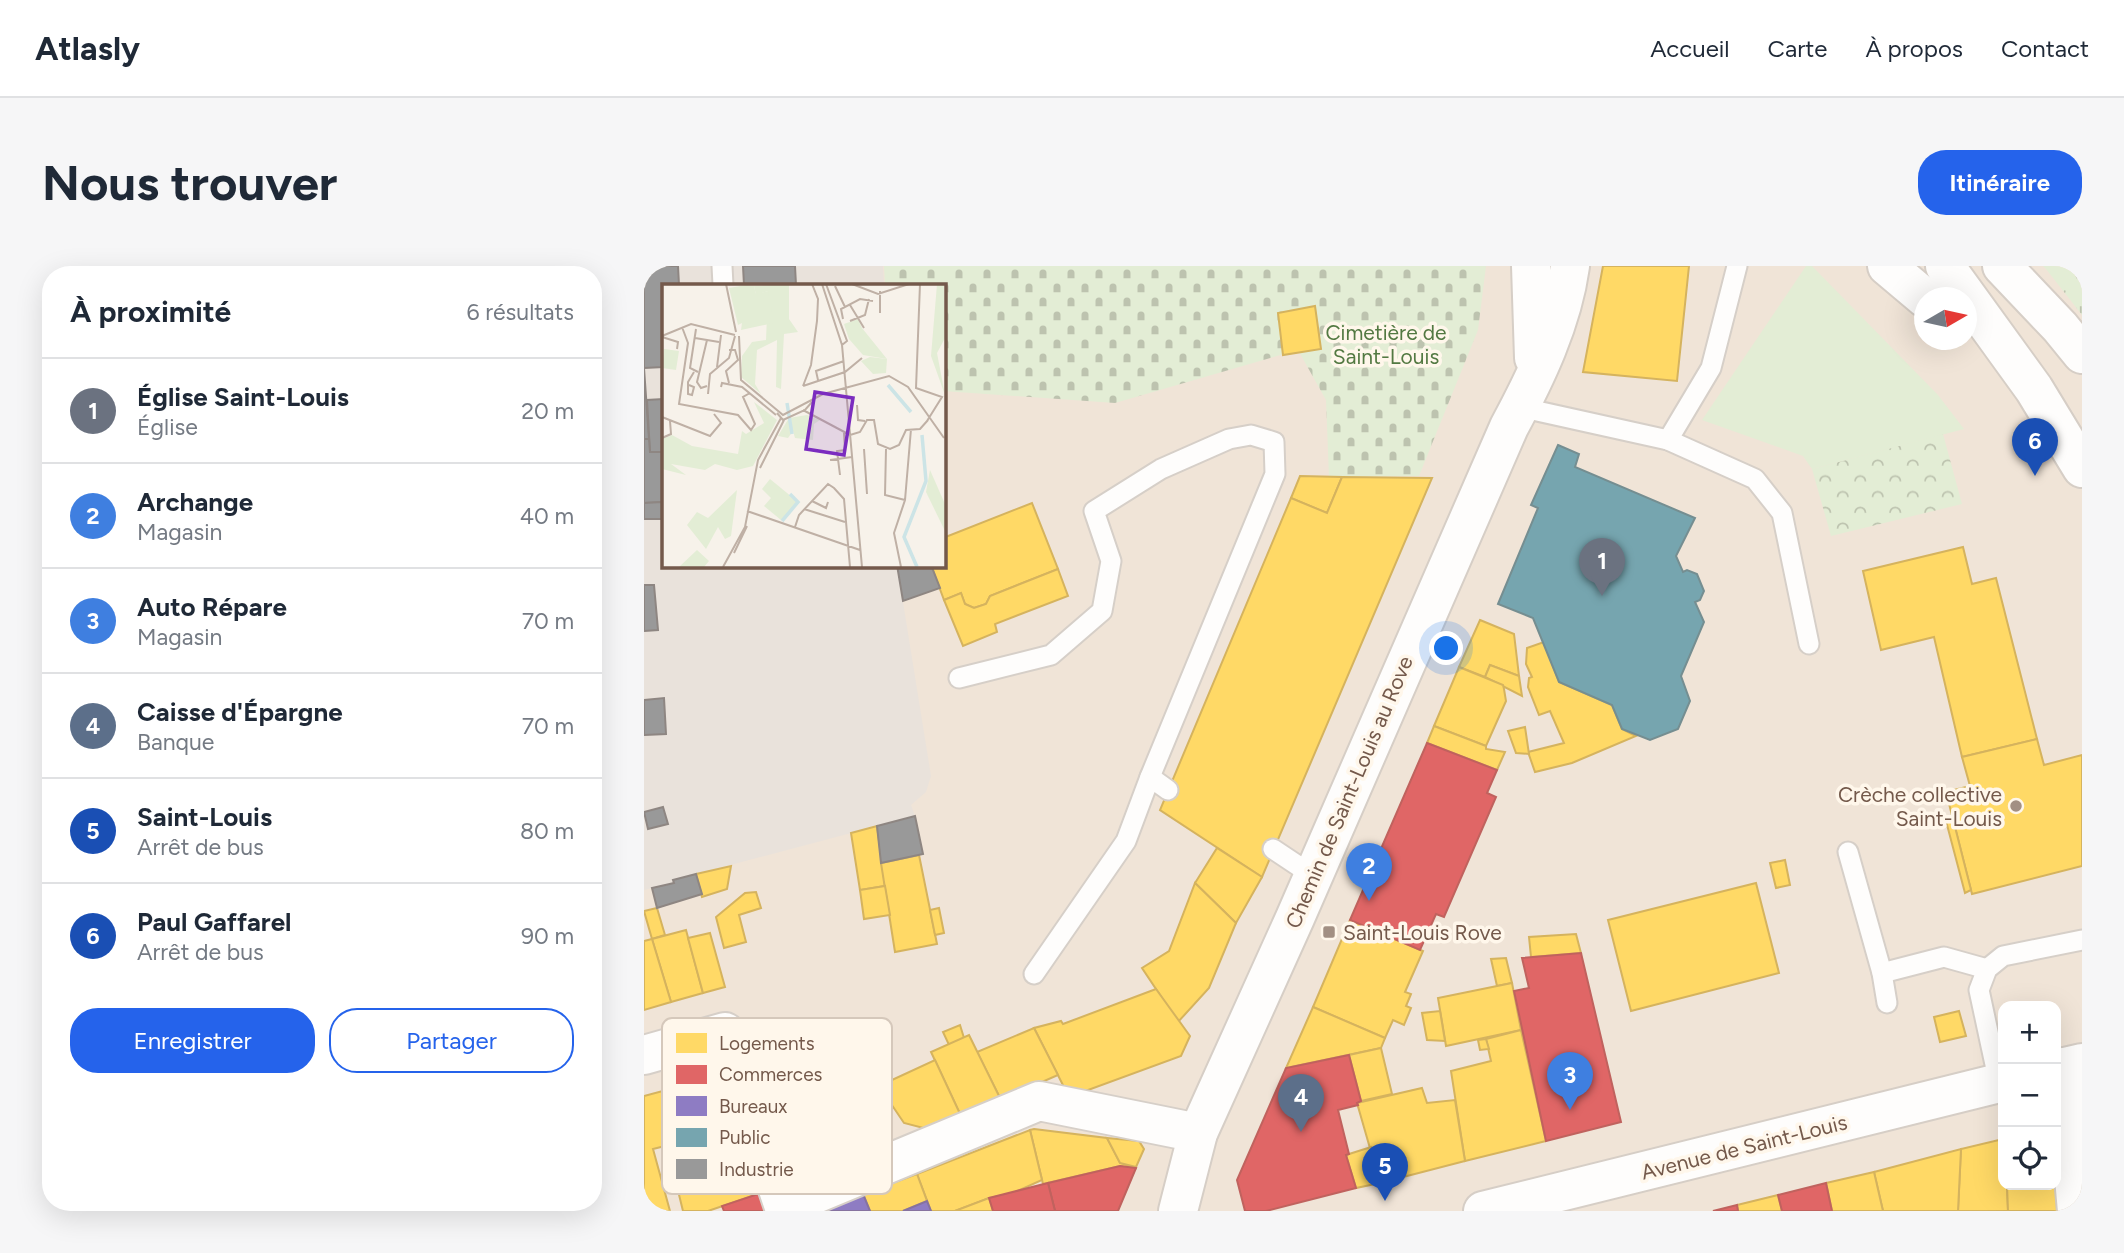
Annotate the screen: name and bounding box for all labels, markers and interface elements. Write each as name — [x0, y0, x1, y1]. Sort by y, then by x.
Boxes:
text: Atlasly — [35, 29, 140, 68]
text: Accueil — [1650, 34, 1730, 63]
text: Carte — [1768, 34, 1827, 63]
text: À propos — [1865, 34, 1963, 63]
text: Contact — [2001, 34, 2089, 63]
button: Itinéraire — [1918, 150, 2082, 215]
text: Nous trouver — [42, 153, 337, 212]
inset map — [662, 284, 945, 567]
north arrow — [1914, 287, 1977, 350]
text: À proximité — [70, 293, 231, 330]
text: 6 résultats — [467, 298, 574, 326]
park label: Cimetière de Saint-Louis — [1325, 320, 1447, 369]
text: Église Saint-Louis — [137, 381, 349, 413]
text: 1 — [88, 397, 98, 425]
text: 20 m — [521, 397, 574, 425]
text: Église — [137, 413, 198, 441]
pin: 6 — [2012, 418, 2058, 476]
text: Archange — [137, 486, 253, 518]
text: 2 — [86, 502, 100, 530]
text: 40 m — [520, 502, 574, 530]
text: Magasin — [137, 518, 222, 546]
pin: 1 — [1579, 538, 1625, 596]
text: Auto Répare — [137, 591, 287, 623]
text: 3 — [87, 607, 99, 635]
text: 70 m — [522, 607, 574, 635]
text: Magasin — [137, 623, 222, 651]
your location — [1429, 631, 1463, 665]
street label: Chemin de Saint-Louis au Rove — [1280, 652, 1418, 932]
text: Caisse d'Épargne — [137, 696, 343, 728]
text: 4 — [86, 712, 100, 740]
text: 70 m — [522, 712, 574, 740]
text: Banque — [137, 728, 214, 756]
place label: Crèche collective Saint-Louis — [1838, 782, 2002, 831]
marker: Crèche collective Saint-Louis — [2008, 798, 2024, 814]
text: Saint-Louis — [137, 801, 272, 833]
text: 5 — [86, 817, 100, 845]
text: 80 m — [520, 817, 574, 845]
text: Arrêt de bus — [137, 833, 264, 861]
pin: 2 — [1346, 843, 1392, 901]
text: Paul Gaffarel — [137, 906, 291, 938]
place label: Saint-Louis Rove — [1343, 920, 1502, 945]
text: 6 — [86, 922, 100, 950]
text: 90 m — [521, 922, 574, 950]
marker: Saint-Louis Rove — [1321, 924, 1337, 940]
text: Arrêt de bus — [137, 938, 264, 966]
map controls — [1998, 1001, 2061, 1190]
button: + — [1998, 1001, 2061, 1064]
button: Enregistrer — [70, 1008, 315, 1073]
button: Partager — [329, 1008, 574, 1073]
legend — [662, 1018, 892, 1194]
text: Logements — [719, 1032, 815, 1055]
pin: 3 — [1547, 1052, 1593, 1110]
text: Commerces — [719, 1063, 823, 1086]
button: − — [1998, 1064, 2061, 1127]
pin: 4 — [1278, 1074, 1324, 1132]
text: Bureaux — [719, 1095, 787, 1118]
street label: Avenue de Saint-Louis — [1638, 1109, 1850, 1185]
text: Public — [719, 1126, 771, 1149]
button: locate — [1998, 1127, 2061, 1190]
pin: 5 — [1362, 1143, 1408, 1201]
text: Industrie — [719, 1158, 794, 1181]

